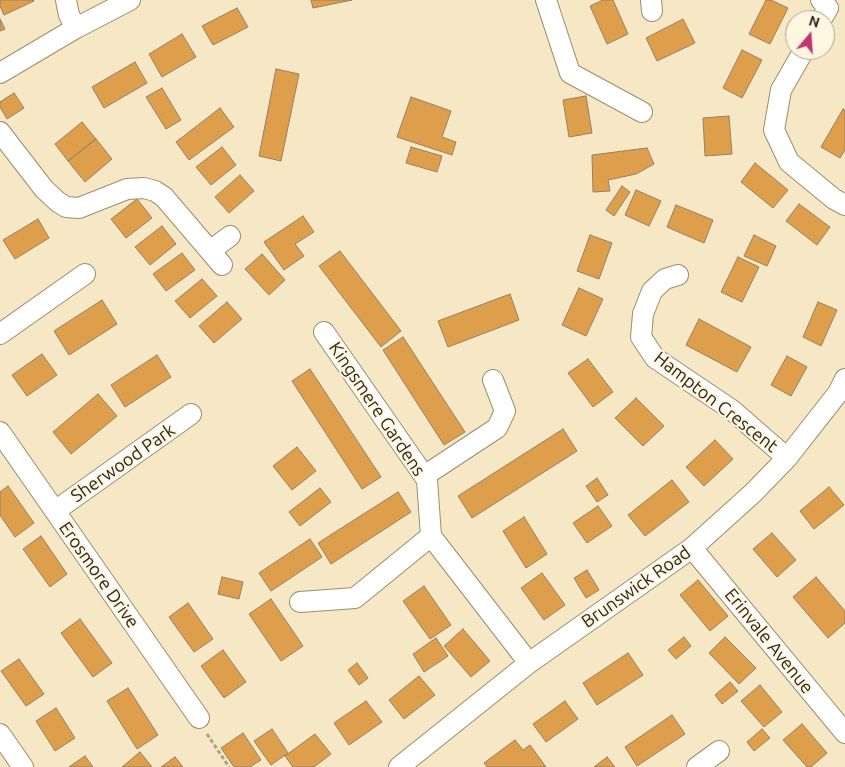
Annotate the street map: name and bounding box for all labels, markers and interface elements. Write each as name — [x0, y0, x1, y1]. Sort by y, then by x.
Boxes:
north arrow — [785, 10, 835, 60]
text: N — [807, 12, 822, 31]
street label: Kingsmere Gardens — [324, 338, 430, 480]
street label: Hampton Crescent — [650, 347, 782, 457]
street label: Sherwood Park — [67, 419, 179, 507]
street label: Erosmore Drive — [54, 518, 144, 632]
street label: Brunswick Road — [577, 541, 695, 633]
street label: Erinvale Avenue — [720, 584, 818, 698]

